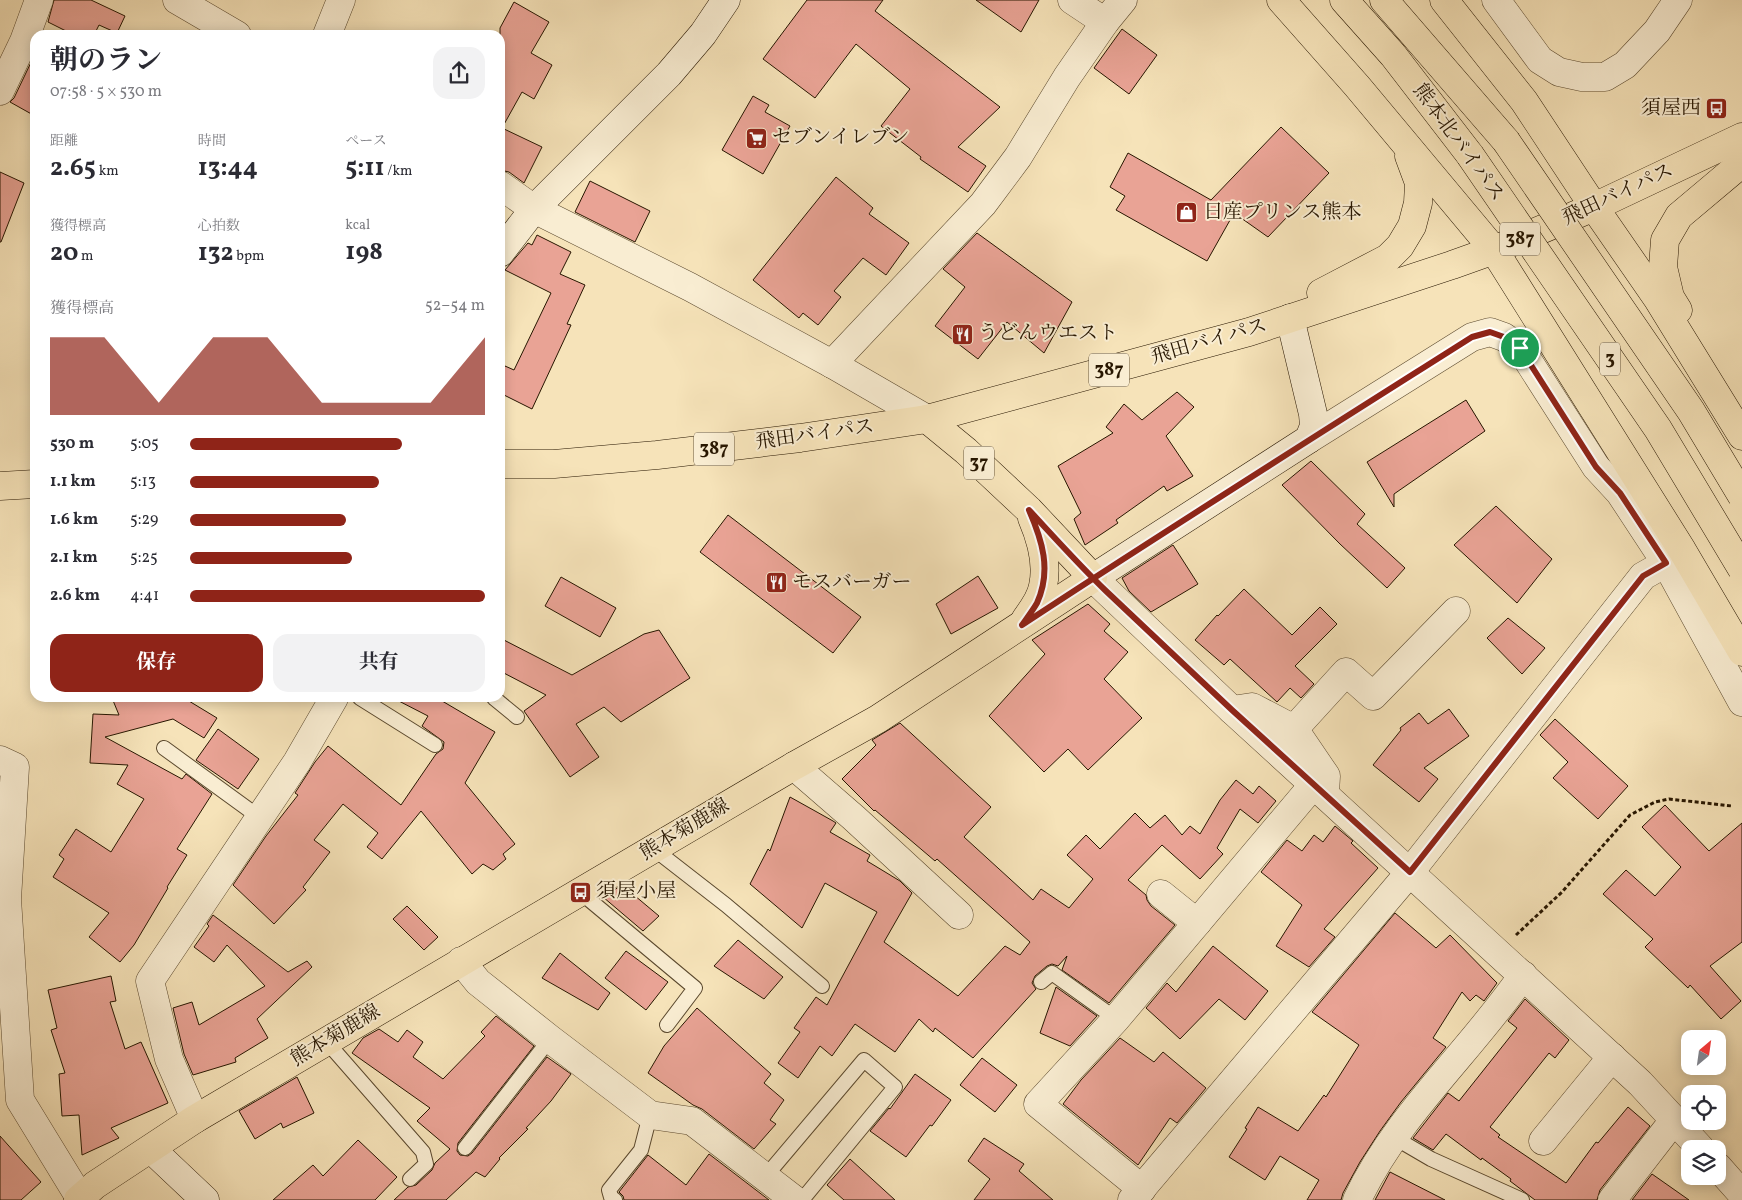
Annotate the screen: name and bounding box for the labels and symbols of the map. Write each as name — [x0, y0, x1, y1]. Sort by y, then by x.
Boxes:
street label: 熊本北バイパス — [1406, 78, 1510, 208]
place label: 須屋西 — [1641, 95, 1701, 123]
bus stop icon: 須屋西 — [1705, 97, 1729, 121]
place label: セブンイレブン — [772, 124, 909, 152]
supermarket icon: セブンイレブン — [744, 126, 768, 150]
street label: 飛田バイパス — [1558, 157, 1678, 233]
place label: 日産プリンス熊本 — [1203, 199, 1362, 227]
shop icon: 日産プリンス熊本 — [1175, 201, 1199, 225]
road number: 387 — [1500, 222, 1540, 255]
street label: 飛田バイパス — [1148, 312, 1270, 372]
place label: うどんウエスト — [978, 320, 1118, 348]
restaurant icon: うどんウエスト — [950, 322, 974, 346]
pin — [1499, 327, 1541, 369]
road number: 3 — [1600, 342, 1620, 376]
road number: 387 — [1089, 354, 1129, 386]
street label: 飛田バイパス — [754, 413, 876, 457]
road number: 387 — [694, 432, 734, 466]
road number: 37 — [964, 446, 994, 479]
place label: モスバーガー — [792, 569, 912, 597]
restaurant icon: モスバーガー — [764, 571, 788, 595]
street label: 熊本菊鹿線 — [635, 792, 735, 868]
place label: 須屋小屋 — [596, 878, 676, 906]
bus stop icon: 須屋小屋 — [568, 880, 592, 904]
street label: 熊本菊鹿線 — [286, 998, 386, 1074]
north arrow — [1681, 1030, 1726, 1075]

